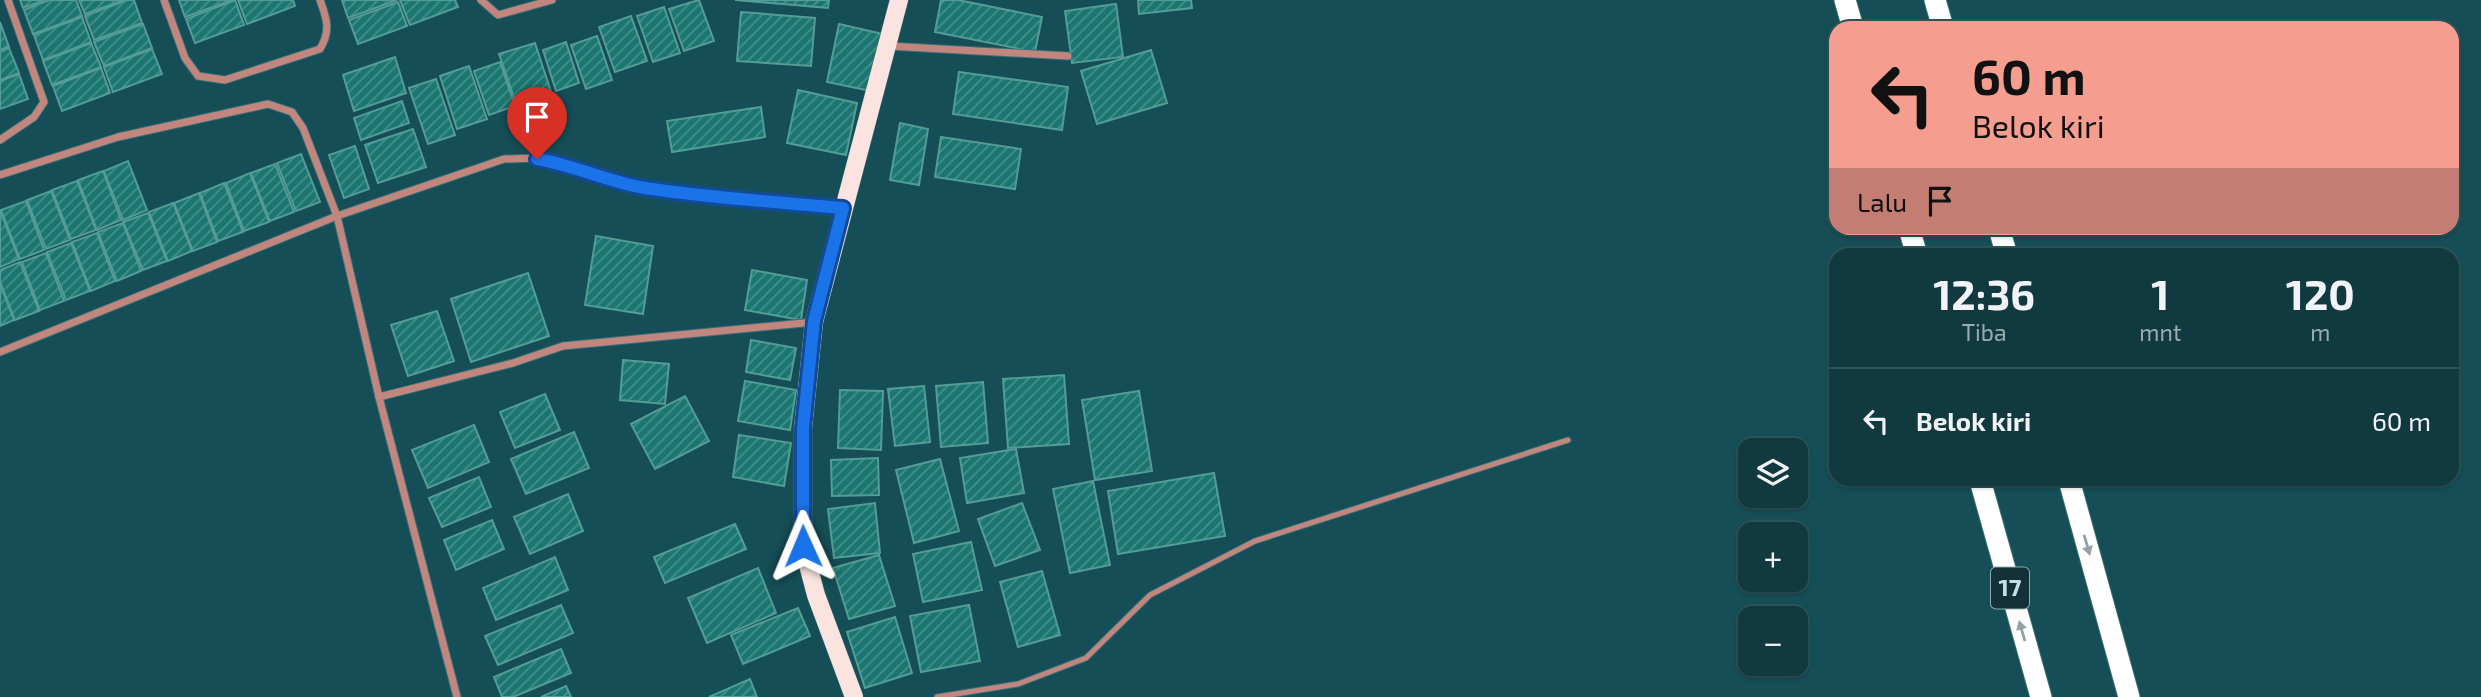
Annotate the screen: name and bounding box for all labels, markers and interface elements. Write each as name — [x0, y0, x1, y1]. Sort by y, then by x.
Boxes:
text: 60 m — [1972, 46, 2086, 105]
icon: left — [1857, 49, 1948, 140]
pin — [507, 87, 567, 159]
icon: arrive — [518, 98, 556, 136]
text: Belok kiri — [1972, 106, 2105, 144]
icon: arrive — [1921, 182, 1959, 220]
text: Lalu — [1857, 186, 1907, 217]
text: 12:36 — [1933, 268, 2035, 318]
text: 1 — [2151, 268, 2170, 318]
text: 120 — [2286, 268, 2355, 318]
text: Tiba — [1962, 318, 2007, 346]
text: mnt — [2139, 318, 2182, 346]
text: m — [2310, 318, 2330, 346]
icon: left — [1857, 402, 1895, 440]
text: Belok kiri — [1916, 405, 2031, 436]
text: 60 m — [2372, 405, 2431, 436]
map controls — [1738, 438, 1808, 676]
button: layers — [1738, 438, 1808, 508]
position arrow — [766, 509, 840, 583]
button: + — [1738, 522, 1808, 592]
one-way arrow — [2082, 534, 2093, 556]
road number: 17 — [1991, 568, 2029, 608]
button: − — [1738, 606, 1808, 676]
one-way arrow — [2017, 620, 2027, 641]

